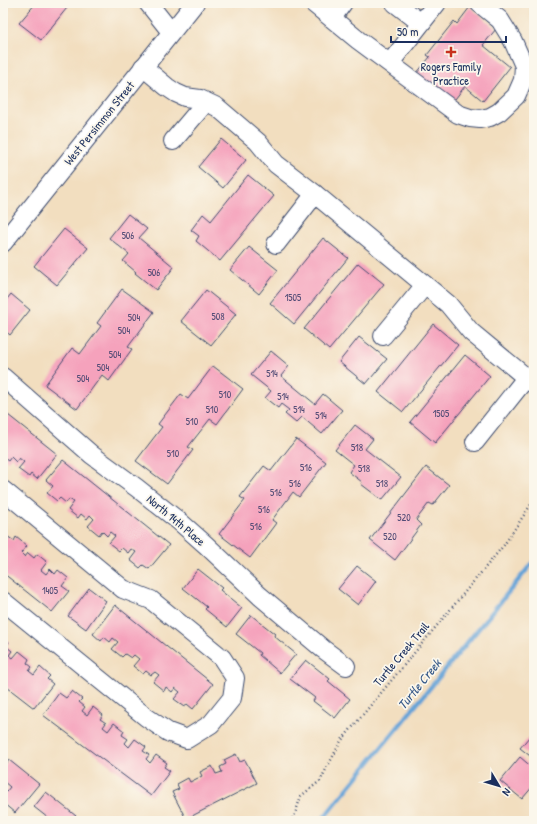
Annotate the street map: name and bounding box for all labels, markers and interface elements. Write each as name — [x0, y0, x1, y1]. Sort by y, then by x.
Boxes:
scale bar — [391, 18, 506, 44]
text: 50 m — [397, 23, 418, 40]
marker: Rogers Family Practice — [445, 46, 457, 58]
place label: Rogers Family Practice — [421, 58, 481, 89]
street label: West Persimmon Street — [60, 77, 139, 169]
house number: 506 — [122, 229, 134, 242]
house number: 506 — [148, 266, 160, 279]
house number: 1505 — [285, 291, 302, 304]
house number: 508 — [211, 310, 225, 323]
house number: 504 — [128, 311, 140, 324]
house number: 504 — [118, 324, 130, 337]
house number: 504 — [109, 348, 121, 361]
house number: 504 — [97, 361, 109, 374]
house number: 514 — [266, 367, 278, 380]
house number: 504 — [77, 372, 89, 385]
house number: 510 — [219, 388, 232, 401]
house number: 514 — [277, 390, 289, 403]
house number: 510 — [206, 403, 219, 416]
house number: 514 — [293, 403, 305, 416]
house number: 1505 — [433, 407, 450, 420]
house number: 514 — [315, 409, 327, 422]
house number: 510 — [186, 415, 199, 428]
house number: 518 — [351, 441, 363, 454]
house number: 510 — [167, 447, 180, 460]
house number: 516 — [300, 461, 312, 474]
house number: 518 — [358, 462, 370, 475]
house number: 516 — [289, 477, 301, 490]
house number: 518 — [376, 477, 388, 490]
house number: 516 — [270, 486, 282, 499]
street label: North 14th Place — [143, 490, 209, 550]
house number: 516 — [258, 503, 270, 516]
house number: 520 — [397, 511, 411, 524]
house number: 516 — [250, 520, 262, 533]
house number: 520 — [383, 530, 397, 543]
house number: 1405 — [42, 584, 59, 597]
street label: Turtle Creek Trail — [370, 619, 432, 689]
water label: Turtle Creek — [394, 656, 444, 712]
north arrow — [479, 766, 519, 806]
text: N — [499, 786, 514, 799]

